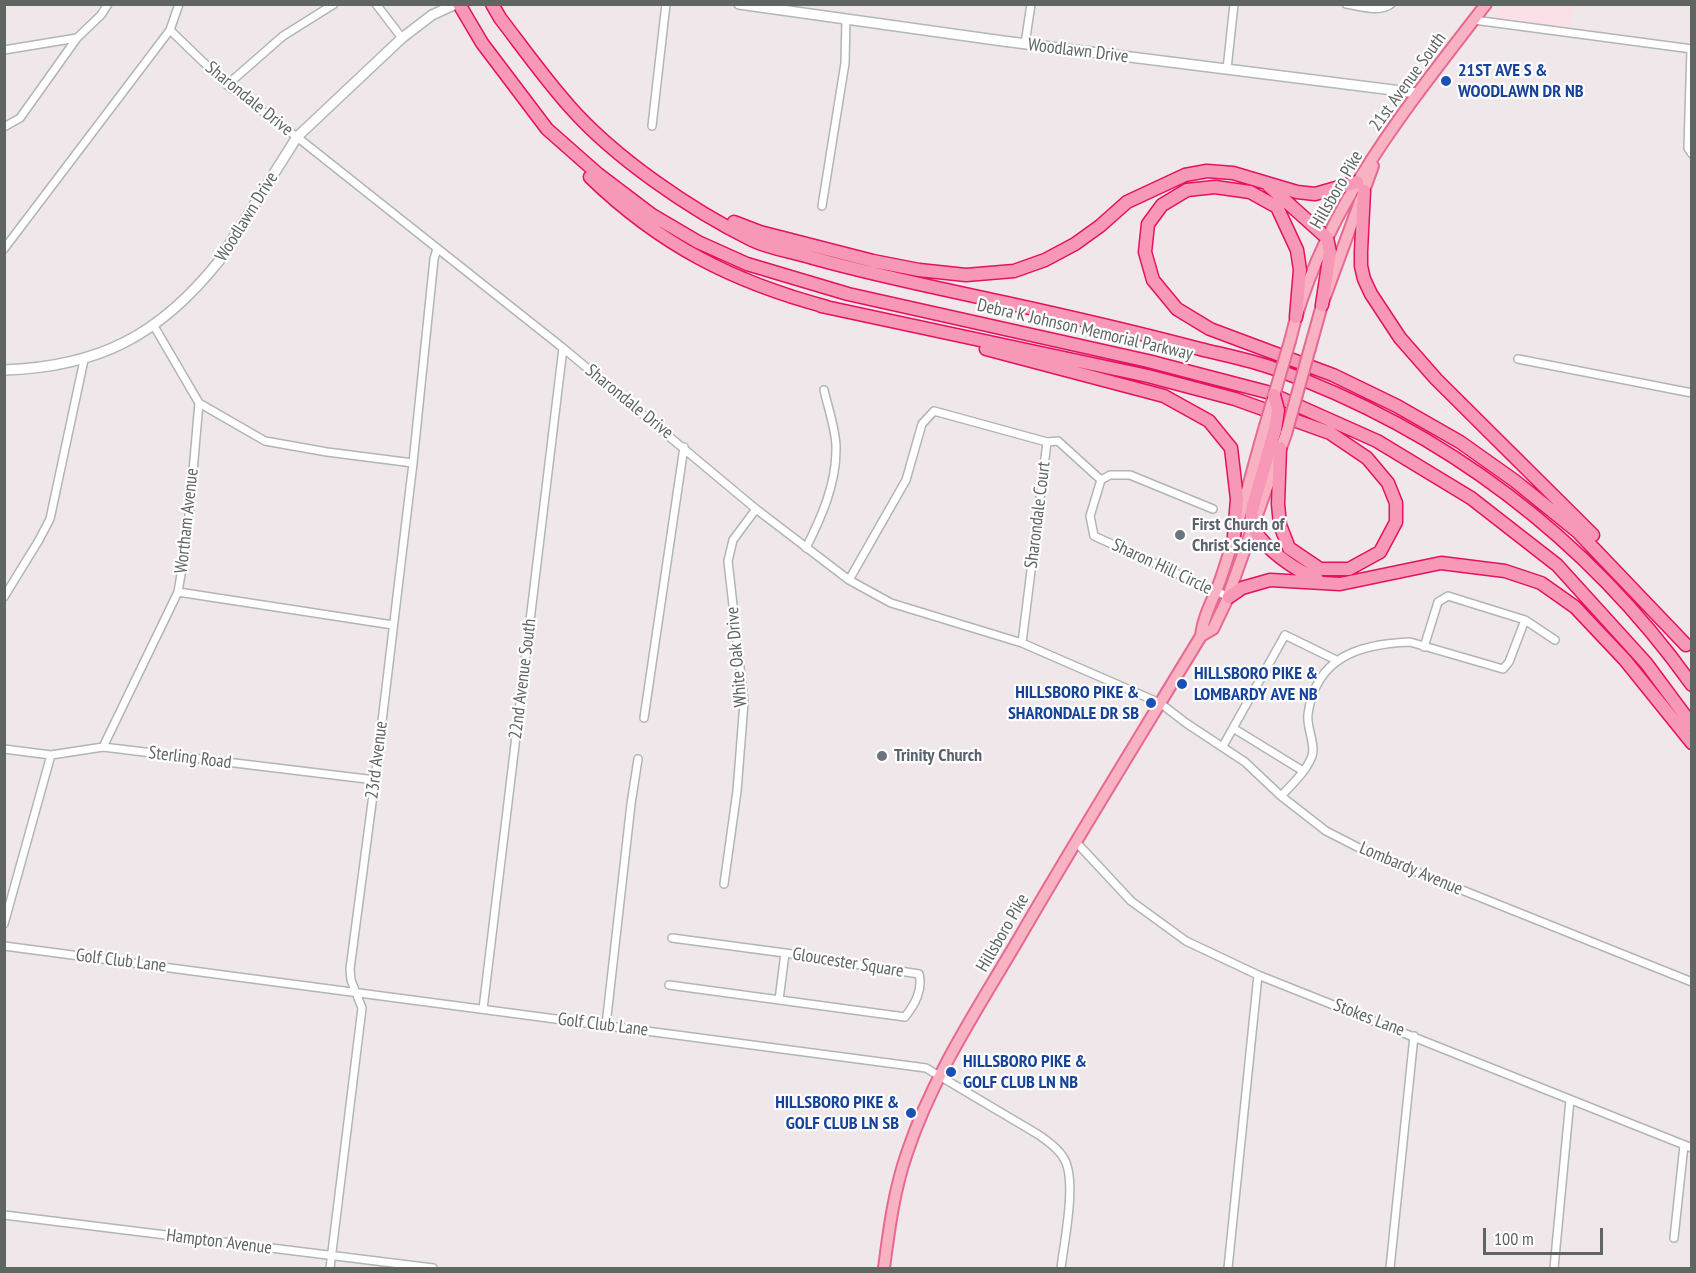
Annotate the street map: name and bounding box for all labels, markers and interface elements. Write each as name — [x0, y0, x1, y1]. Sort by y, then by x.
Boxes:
street label: 21st Avenue South — [1365, 29, 1451, 135]
street label: Woodlawn Drive — [1026, 34, 1130, 68]
street label: Sharondale Drive — [201, 57, 297, 141]
place label: 21ST AVE S & WOODLAWN DR NB — [1458, 60, 1583, 103]
marker: 21ST AVE S & WOODLAWN DR NB — [1439, 74, 1453, 88]
street label: Hillsboro Pike — [1306, 147, 1368, 233]
street label: Woodlawn Drive — [211, 168, 283, 266]
street label: Debra K Johnson Memorial Parkway — [975, 295, 1195, 365]
street label: Sharondale Drive — [581, 360, 677, 444]
street label: Sharondale Court — [1021, 460, 1055, 570]
street label: Wortham Avenue — [171, 467, 203, 575]
place label: First Church of Christ Science — [1192, 514, 1284, 556]
marker: First Church of Christ Science — [1173, 528, 1187, 542]
street label: Sharon Hill Circle — [1108, 534, 1216, 600]
street label: White Oak Drive — [722, 606, 752, 708]
street label: 22nd Avenue South — [505, 618, 541, 740]
place label: HILLSBORO PIKE & LOMBARDY AVE NB — [1194, 663, 1318, 706]
marker: HILLSBORO PIKE & LOMBARDY AVE NB — [1175, 677, 1189, 691]
place label: HILLSBORO PIKE & SHARONDALE DR SB — [1008, 682, 1139, 724]
marker: HILLSBORO PIKE & SHARONDALE DR SB — [1144, 696, 1158, 710]
street label: 23rd Avenue — [362, 720, 392, 800]
street label: Sterling Road — [147, 742, 233, 774]
place label: Trinity Church — [894, 745, 982, 767]
marker: Trinity Church — [875, 749, 889, 763]
street label: Lombardy Avenue — [1356, 838, 1466, 900]
street label: Hillsboro Pike — [972, 890, 1034, 976]
street label: Gloucester Square — [791, 944, 905, 982]
street label: Golf Club Lane — [75, 945, 167, 977]
street label: Stokes Lane — [1331, 995, 1407, 1041]
street label: Golf Club Lane — [557, 1009, 649, 1041]
place label: HILLSBORO PIKE & GOLF CLUB LN NB — [963, 1051, 1087, 1094]
marker: HILLSBORO PIKE & GOLF CLUB LN NB — [944, 1065, 958, 1079]
place label: HILLSBORO PIKE & GOLF CLUB LN SB — [775, 1092, 899, 1134]
marker: HILLSBORO PIKE & GOLF CLUB LN SB — [904, 1106, 918, 1120]
scale bar — [1486, 1216, 1606, 1254]
street label: Hampton Avenue — [165, 1225, 273, 1259]
text: 100 m — [1494, 1227, 1534, 1250]

